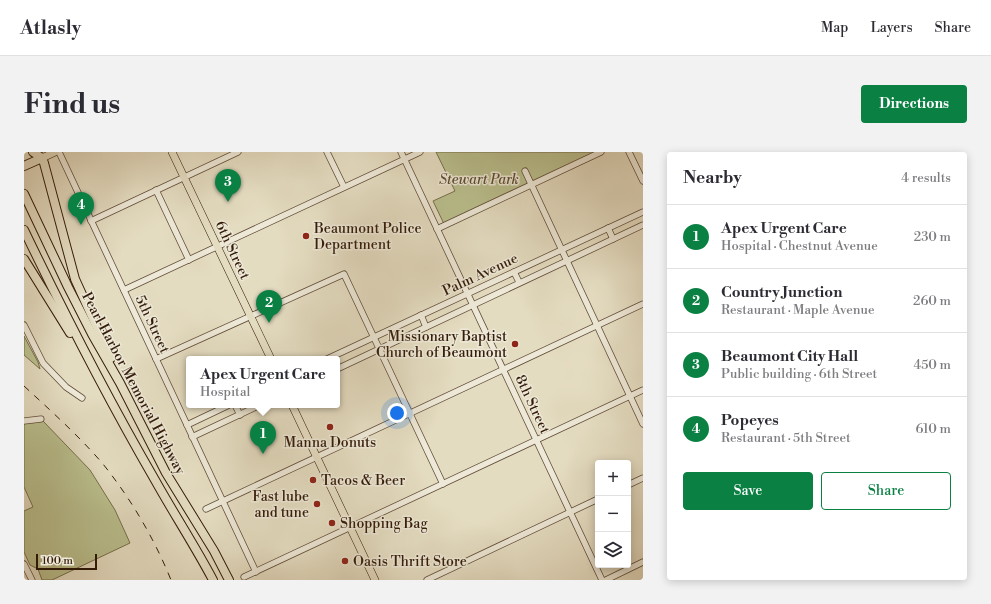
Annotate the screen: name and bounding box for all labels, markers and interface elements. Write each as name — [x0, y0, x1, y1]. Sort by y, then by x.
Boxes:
text: Atlasly — [20, 16, 81, 40]
text: Map — [821, 19, 848, 37]
text: Layers — [870, 19, 913, 37]
text: Share — [935, 19, 971, 37]
button: Directions — [861, 85, 967, 123]
text: Find us — [24, 87, 120, 122]
text: Nearby — [683, 167, 742, 189]
pin: 3 — [215, 169, 241, 202]
text: 4 results — [901, 170, 951, 186]
park label: Stewart Park — [439, 171, 519, 189]
pin: 4 — [68, 192, 94, 225]
street label: 6th Street — [211, 218, 254, 283]
text: Apex Urgent Care — [721, 219, 847, 238]
place label: Beaumont Police Department — [313, 220, 422, 254]
text: 1 — [693, 229, 699, 245]
text: 230 m — [914, 229, 951, 245]
marker: Beaumont Police Department — [301, 231, 311, 241]
text: Hospital · Chestnut Avenue — [721, 238, 878, 254]
street label: Palm Avenue — [440, 250, 521, 300]
text: Country Junction — [721, 283, 842, 302]
street label: Pearl Harbor Memorial Highway — [77, 289, 189, 478]
pin: 2 — [256, 290, 282, 323]
street label: 5th Street — [131, 292, 173, 356]
text: 2 — [692, 293, 700, 309]
text: 260 m — [913, 293, 951, 309]
text: Restaurant · Maple Avenue — [721, 302, 875, 318]
place label: Missionary Baptist Church of Beaumont — [376, 328, 507, 362]
marker: Missionary Baptist Church of Beaumont — [510, 339, 520, 349]
text: Beaumont City Hall — [721, 347, 858, 366]
popup — [186, 356, 340, 408]
text: 3 — [692, 357, 700, 373]
text: 450 m — [913, 357, 951, 373]
text: Apex Urgent Care — [200, 365, 326, 384]
text: Public building · 6th Street — [721, 366, 877, 382]
street label: 8th Street — [511, 372, 554, 437]
text: Hospital — [200, 384, 250, 400]
your location — [387, 403, 407, 423]
text: Popeyes — [721, 411, 779, 430]
pin: 1 — [250, 421, 276, 454]
text: 4 — [692, 421, 700, 437]
text: 610 m — [916, 421, 951, 437]
marker: Manna Donuts — [325, 422, 335, 432]
text: Restaurant · 5th Street — [721, 430, 851, 446]
place label: Manna Donuts — [284, 434, 376, 452]
map controls — [595, 460, 631, 568]
button: + — [595, 460, 631, 496]
place label: Tacos & Beer — [321, 472, 405, 490]
button: Save — [683, 472, 813, 510]
button: Share — [821, 472, 951, 510]
marker: Tacos & Beer — [308, 475, 318, 485]
place label: Fast lube and tune — [252, 488, 309, 522]
button: − — [595, 496, 631, 532]
marker: Fast lube and tune — [312, 499, 322, 509]
place label: Shopping Bag — [340, 515, 428, 533]
marker: Shopping Bag — [327, 518, 337, 528]
button: layers — [595, 532, 631, 568]
scale bar — [36, 552, 97, 571]
place label: Oasis Thrift Store — [353, 553, 467, 571]
text: 100 m — [42, 554, 73, 568]
marker: Oasis Thrift Store — [340, 556, 350, 566]

